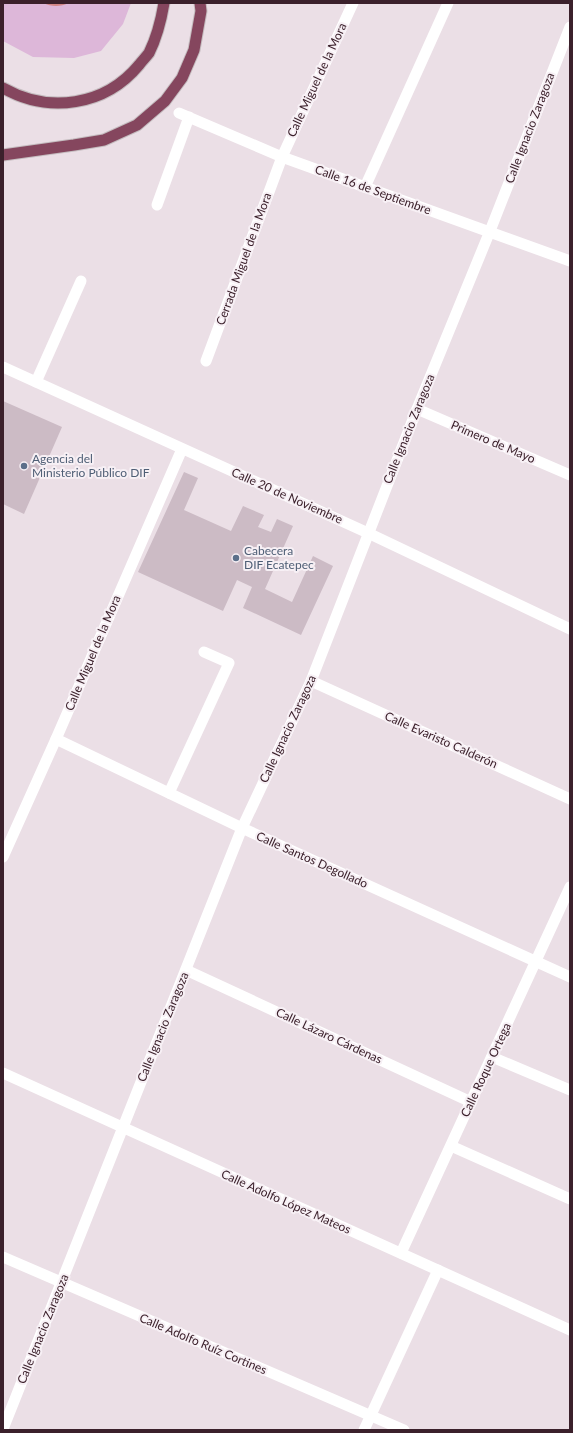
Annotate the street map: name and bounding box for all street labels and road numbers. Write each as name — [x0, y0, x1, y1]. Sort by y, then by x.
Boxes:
street label: Calle Miguel de la Mora — [284, 20, 350, 139]
street label: Calle Ignacio Zaragoza — [502, 70, 558, 185]
street label: Calle 16 de Septiembre — [313, 162, 433, 218]
street label: Cerrada Miguel de la Mora — [213, 191, 274, 327]
street label: Calle Ignacio Zaragoza — [380, 372, 437, 486]
street label: Primero de Mayo — [449, 417, 538, 466]
street label: Calle 20 de Noviembre — [229, 464, 345, 527]
street label: Calle Miguel de la Mora — [61, 593, 124, 713]
street label: Calle Ignacio Zaragoza — [256, 672, 319, 785]
street label: Calle Evaristo Calderón — [383, 708, 500, 771]
street label: Calle Santos Degollado — [254, 828, 371, 891]
street label: Calle Ignacio Zaragoza — [134, 970, 191, 1084]
street label: Calle Lázaro Cárdenas — [274, 1004, 385, 1067]
street label: Calle Roque Ortega — [457, 1020, 514, 1119]
street label: Calle Adolfo López Mateos — [219, 1166, 353, 1237]
street label: Calle Ignacio Zaragoza — [14, 1272, 71, 1386]
street label: Calle Adolfo Ruíz Cortines — [137, 1310, 269, 1377]

